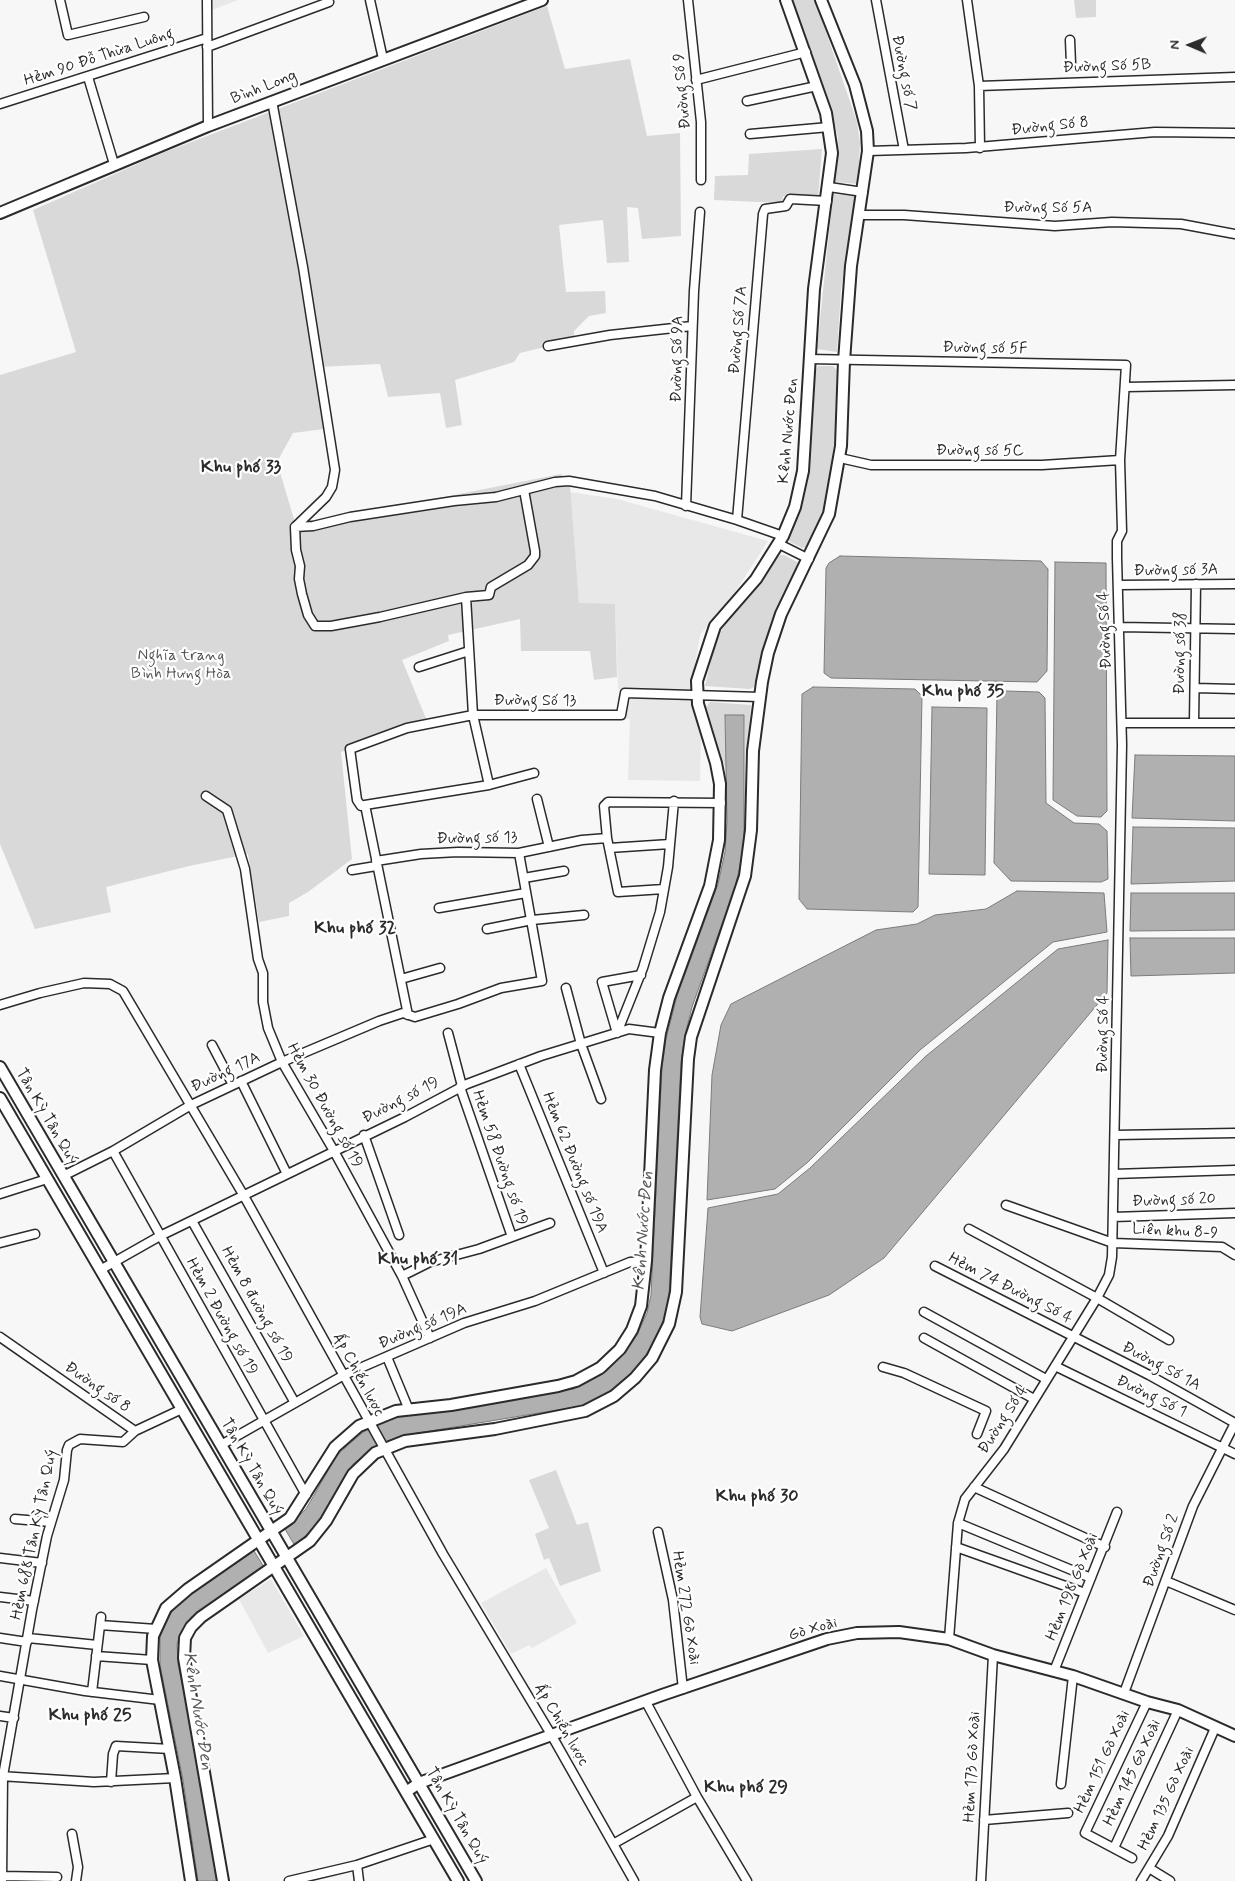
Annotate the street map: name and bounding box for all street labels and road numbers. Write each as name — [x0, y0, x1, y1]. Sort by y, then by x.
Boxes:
street label: Hẻm 90 Đỗ Thừa Luông — [22, 25, 176, 91]
street label: Đường số 7 — [886, 34, 920, 112]
street label: Đường Số 9 — [670, 52, 696, 130]
street label: Đường Số 5B — [1062, 56, 1152, 78]
street label: Bình Long — [228, 67, 300, 109]
street label: Đường Số 8 — [1010, 113, 1090, 141]
street label: Đường Số 5A — [1004, 199, 1092, 219]
street label: Đường Số 7A — [726, 285, 752, 375]
street label: Đường Số 9A — [668, 315, 688, 403]
street label: Đường số 5F — [942, 339, 1028, 359]
street label: Kênh Nước Đen — [775, 377, 803, 485]
street label: Đường số 5C — [936, 442, 1024, 462]
street label: Đường số 3A — [1134, 561, 1218, 581]
street label: Đường Số 4 — [1095, 591, 1117, 669]
street label: Đường số 38 — [1171, 611, 1191, 695]
street label: Đường Số 13 — [494, 692, 576, 712]
street label: Đường số 13 — [436, 829, 518, 849]
street label: Đường Số 4 — [1094, 995, 1114, 1073]
street label: Hẻm 30 Đường số 19 — [282, 1040, 366, 1172]
street label: Đường 17A — [188, 1049, 264, 1097]
street label: Tân Kỳ Tân Quý — [11, 1065, 81, 1169]
street label: Đường số 19 — [359, 1073, 443, 1129]
street label: Hẻm 58 Đường số 19 — [467, 1088, 531, 1228]
street label: Hẻm 62 Đường số 19A — [537, 1090, 611, 1236]
street label: Đường số 20 — [1132, 1190, 1216, 1212]
street label: Liên khu 8-9 — [1132, 1220, 1218, 1244]
street label: Hẻm 8 đường số 19 — [216, 1244, 296, 1366]
street label: Hẻm 74 Đường Số 4 — [945, 1249, 1075, 1329]
street label: Hẻm 2 Đường số 19 — [181, 1255, 261, 1379]
street label: Đường số 19A — [376, 1300, 470, 1354]
street label: Ấp Chiến lược — [328, 1330, 388, 1420]
street label: Đường Số 1A — [1118, 1338, 1204, 1396]
street label: Đường số 8 — [60, 1358, 134, 1418]
street label: Đường Số 1 — [1113, 1372, 1189, 1422]
street label: Đường Số 4 — [975, 1382, 1033, 1458]
street label: Tân Kỳ Tân Quý — [216, 1415, 286, 1519]
street label: Hẻm 688 Tân Kỳ Tân Quý — [8, 1448, 62, 1622]
street label: Đường Số 2 — [1140, 1512, 1184, 1590]
street label: Hẻm 198 Gò Xoài — [1043, 1530, 1103, 1644]
street label: Hẻm 272 Gò Xoài — [667, 1550, 703, 1666]
street label: Gò Xoài — [786, 1614, 840, 1646]
street label: Ấp Chiến lược — [530, 1680, 592, 1770]
street label: Hẻm 151 Gò Xoài — [1071, 1707, 1135, 1817]
street label: Hẻm 173 Gò Xoài — [961, 1711, 985, 1823]
street label: Hẻm 145 Gò Xoài — [1100, 1717, 1166, 1829]
street label: Hẻm 135 Gò Xoài — [1135, 1744, 1199, 1854]
street label: Tân Kỳ Tân Quý — [421, 1764, 491, 1868]

